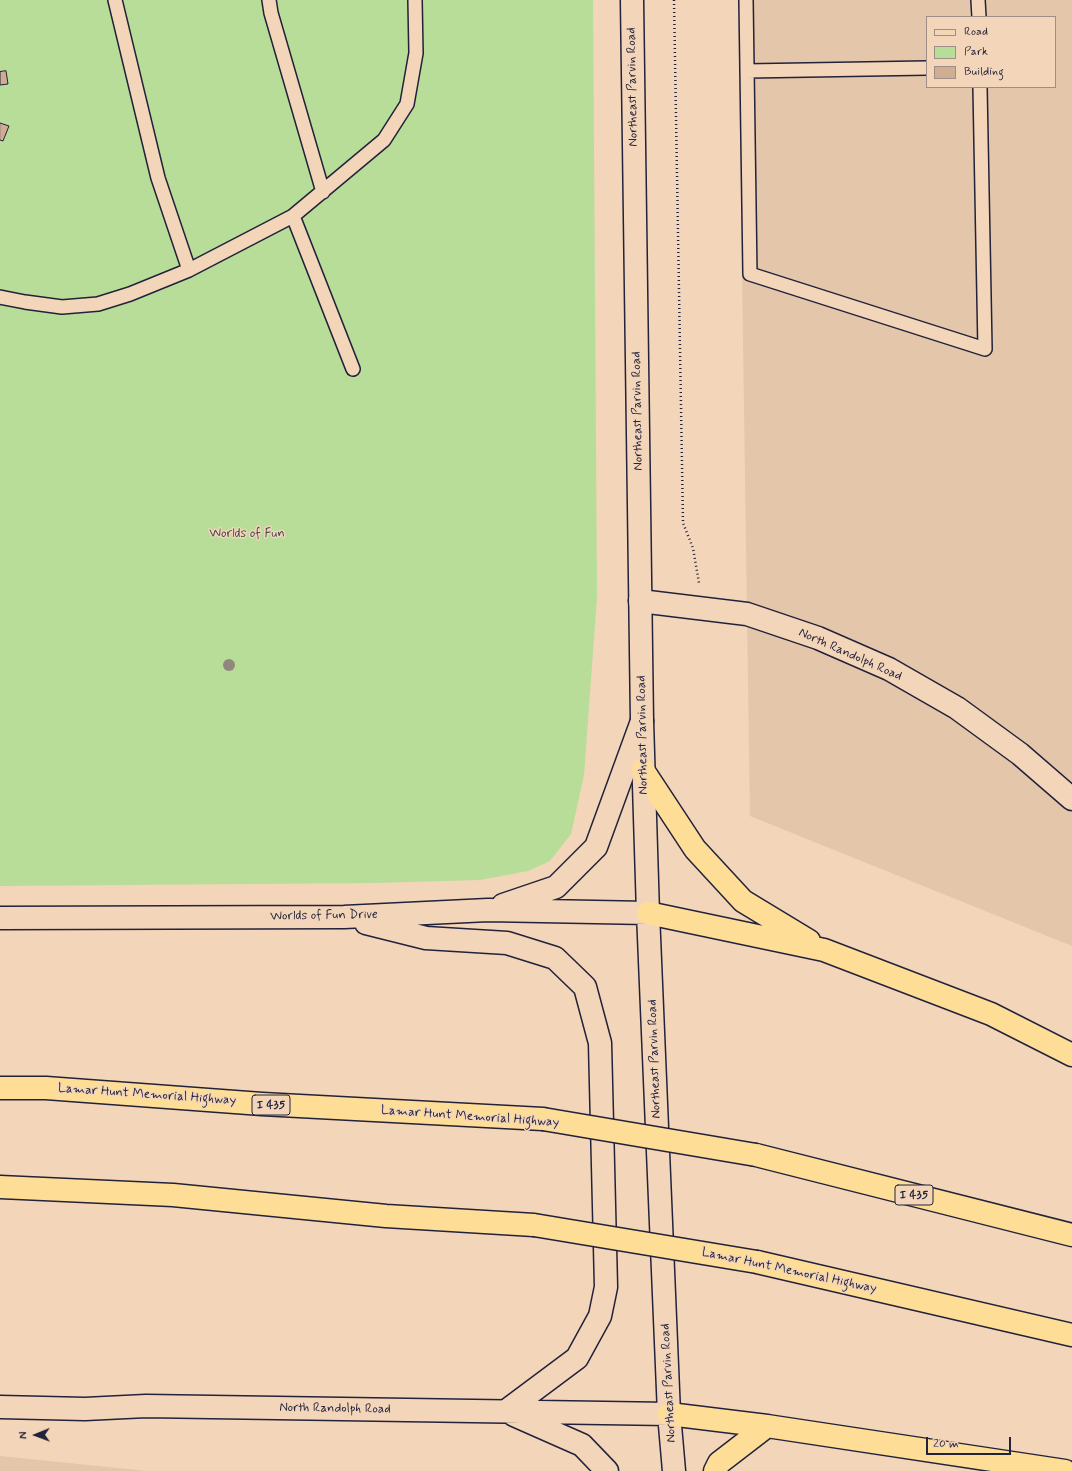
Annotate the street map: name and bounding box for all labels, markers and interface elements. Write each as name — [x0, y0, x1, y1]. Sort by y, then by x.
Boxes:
legend — [926, 16, 1056, 88]
text: Road — [964, 24, 988, 40]
street label: Northeast Parvin Road — [624, 27, 642, 147]
text: Park — [964, 44, 988, 60]
text: Building — [964, 64, 1004, 80]
street label: Northeast Parvin Road — [629, 351, 647, 471]
park label: Worlds of Fun — [209, 526, 285, 542]
street label: North Randolph Road — [796, 625, 904, 685]
street label: Northeast Parvin Road — [634, 675, 652, 795]
street label: Worlds of Fun Drive — [270, 907, 378, 925]
street label: Northeast Parvin Road — [645, 999, 665, 1119]
street label: Lamar Hunt Memorial Highway — [58, 1081, 236, 1109]
road number: I 435 — [252, 1095, 290, 1115]
street label: Lamar Hunt Memorial Highway — [381, 1103, 559, 1131]
road number: I 435 — [895, 1185, 933, 1205]
street label: Lamar Hunt Memorial Highway — [700, 1245, 878, 1297]
street label: Northeast Parvin Road — [658, 1323, 680, 1443]
street label: North Randolph Road — [279, 1400, 391, 1418]
north arrow — [16, 1415, 56, 1455]
scale bar — [928, 1429, 1013, 1455]
text: N — [17, 1431, 31, 1439]
text: 20 m — [933, 1436, 959, 1452]

